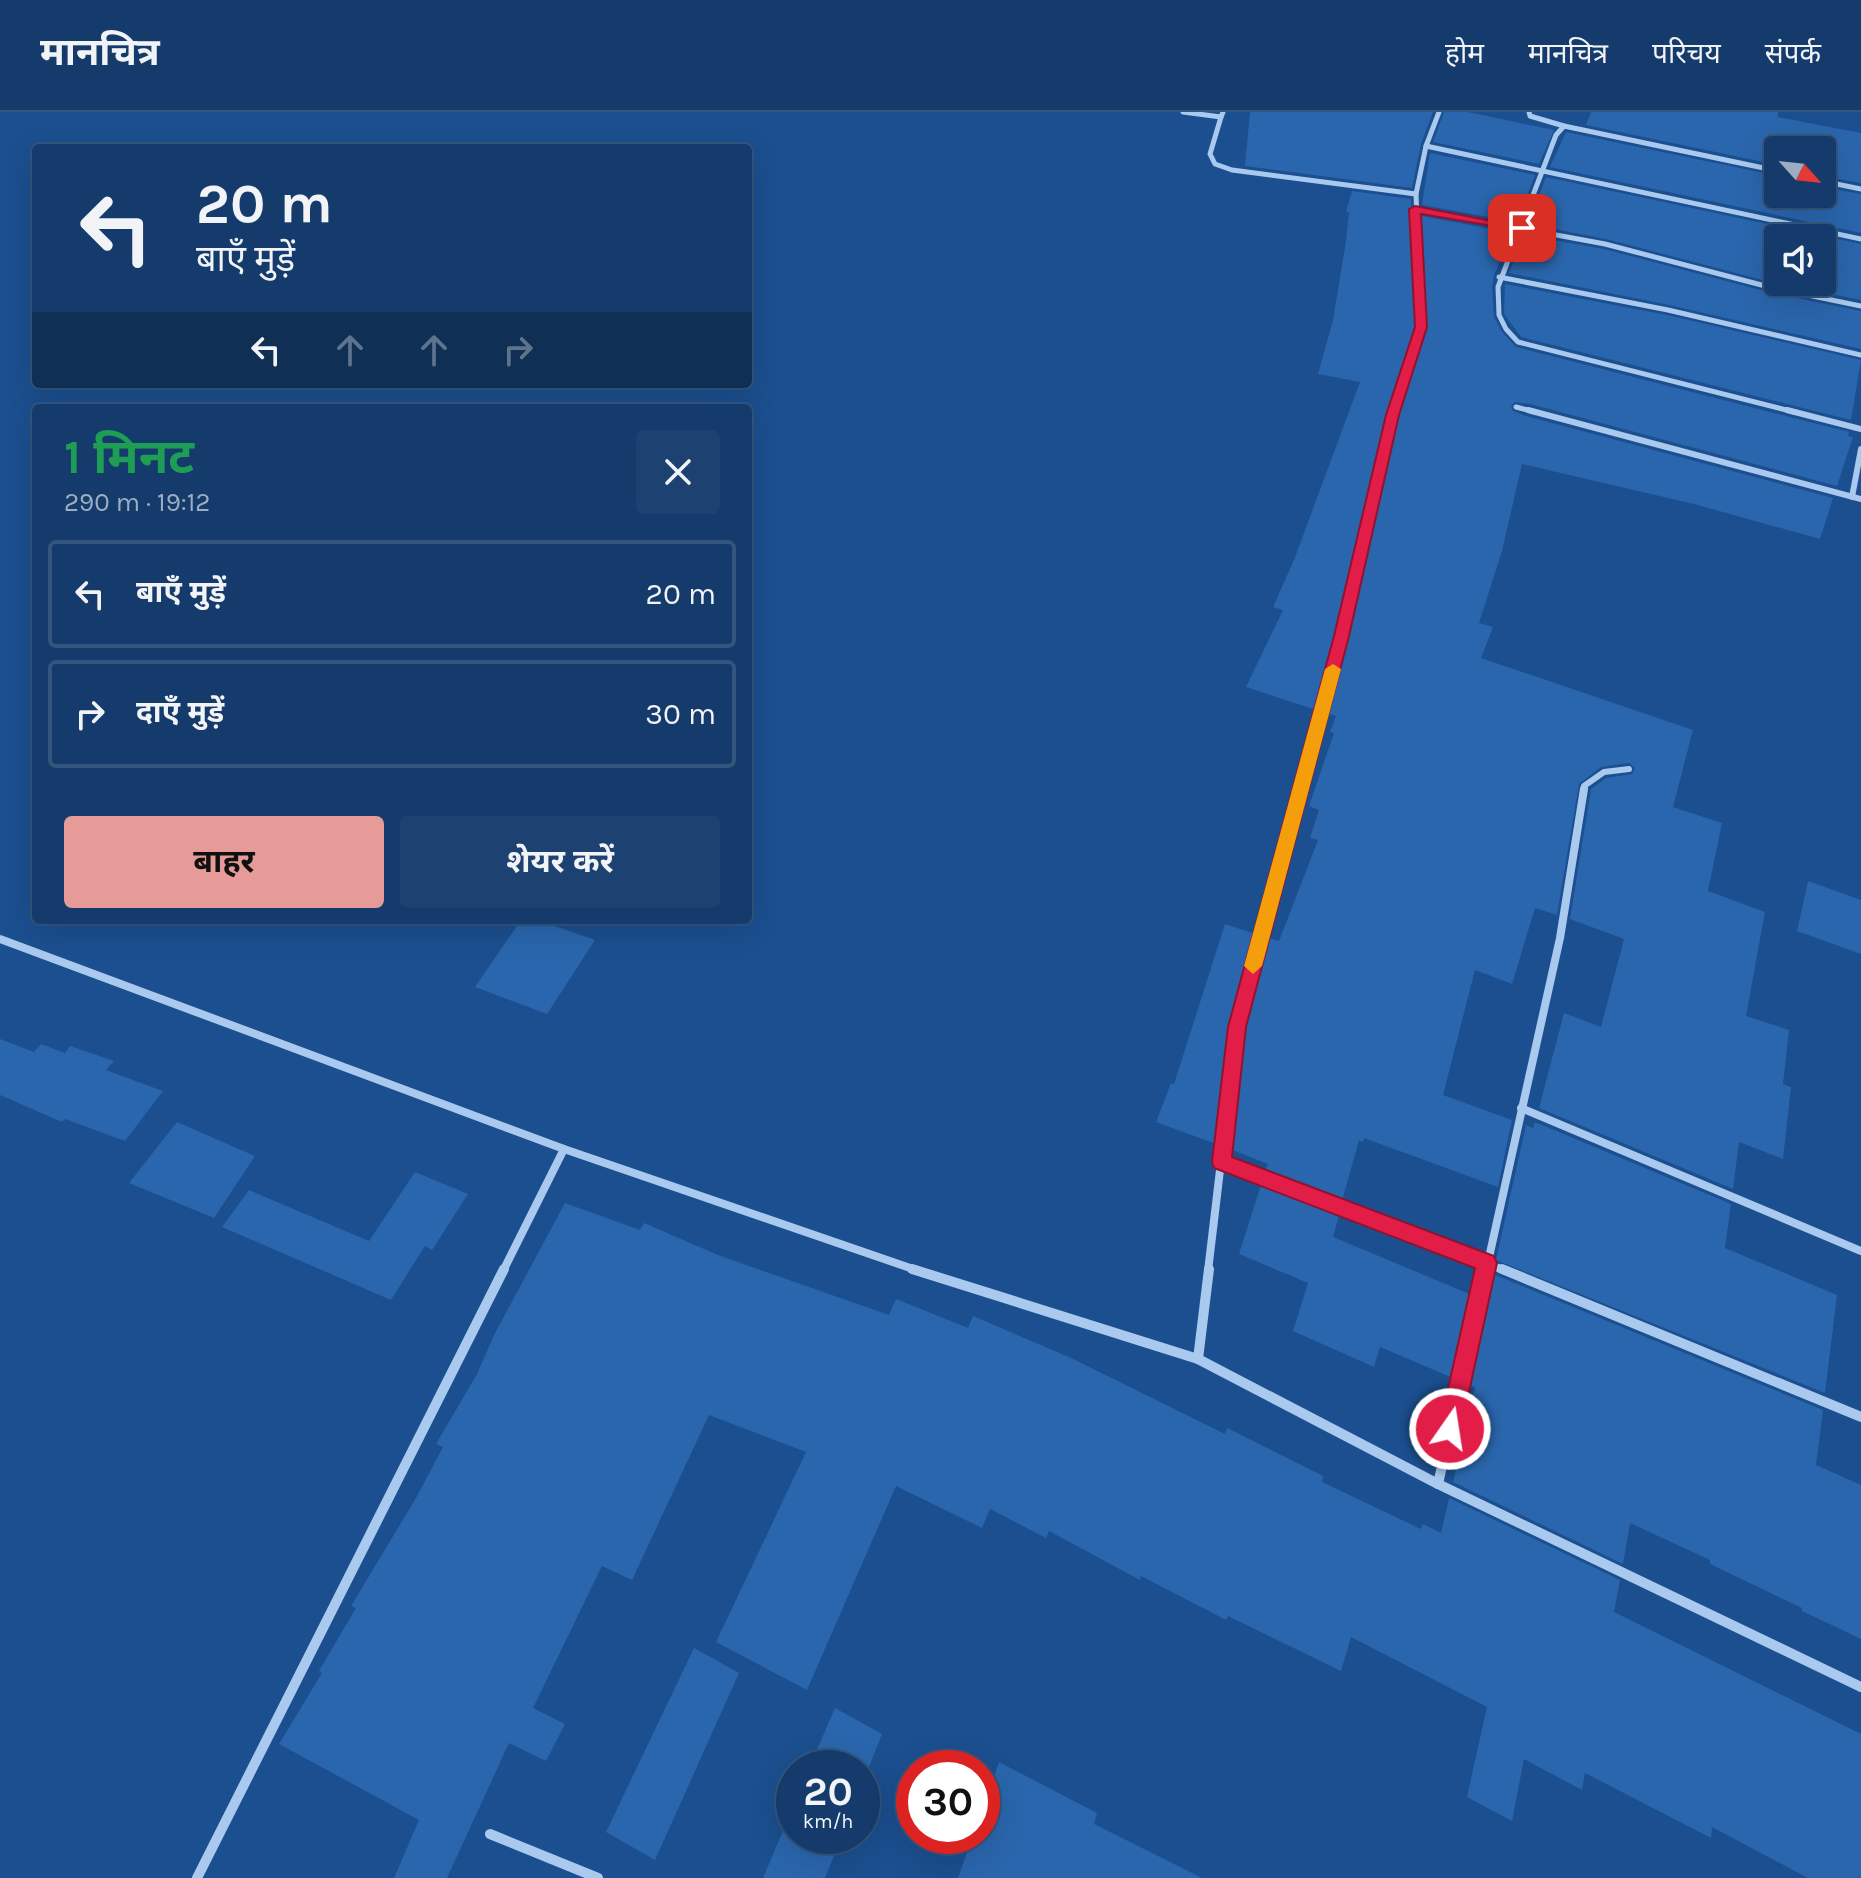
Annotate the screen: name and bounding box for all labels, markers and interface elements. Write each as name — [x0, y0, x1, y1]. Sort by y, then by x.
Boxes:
text: मानचित्र — [40, 30, 160, 75]
text: होम — [1445, 37, 1484, 70]
text: मानचित्र — [1528, 37, 1608, 70]
text: परिचय — [1652, 37, 1721, 70]
text: संपर्क — [1765, 37, 1821, 70]
north arrow — [1764, 136, 1836, 208]
map controls — [1764, 136, 1836, 296]
text: 20 m — [196, 171, 333, 236]
icon: left — [64, 176, 168, 280]
pin — [1488, 194, 1556, 262]
icon: arrive — [1500, 206, 1544, 250]
button: sound — [1764, 224, 1836, 296]
text: बाएँ मुड़ें — [196, 238, 295, 280]
icon: left — [244, 328, 288, 372]
icon: ahead — [328, 328, 372, 372]
icon: ahead — [412, 328, 456, 372]
icon: right — [496, 328, 540, 372]
text: 1 मिनट — [64, 429, 194, 485]
button: close — [636, 430, 720, 514]
text: 290 m · 19:12 — [64, 487, 210, 518]
icon: left — [68, 572, 112, 616]
text: बाएँ मुड़ें — [136, 574, 226, 610]
text: 20 m — [646, 576, 716, 612]
icon: right — [68, 692, 112, 736]
text: दाएँ मुड़ें — [136, 694, 224, 730]
text: 30 m — [645, 696, 716, 732]
button: बाहर — [64, 816, 384, 908]
button: शेयर करें — [400, 816, 720, 908]
position arrow — [1408, 1387, 1492, 1471]
speed limit sign: 30 — [896, 1750, 1000, 1854]
text: 20 — [803, 1768, 853, 1815]
text: km/h — [803, 1810, 853, 1833]

